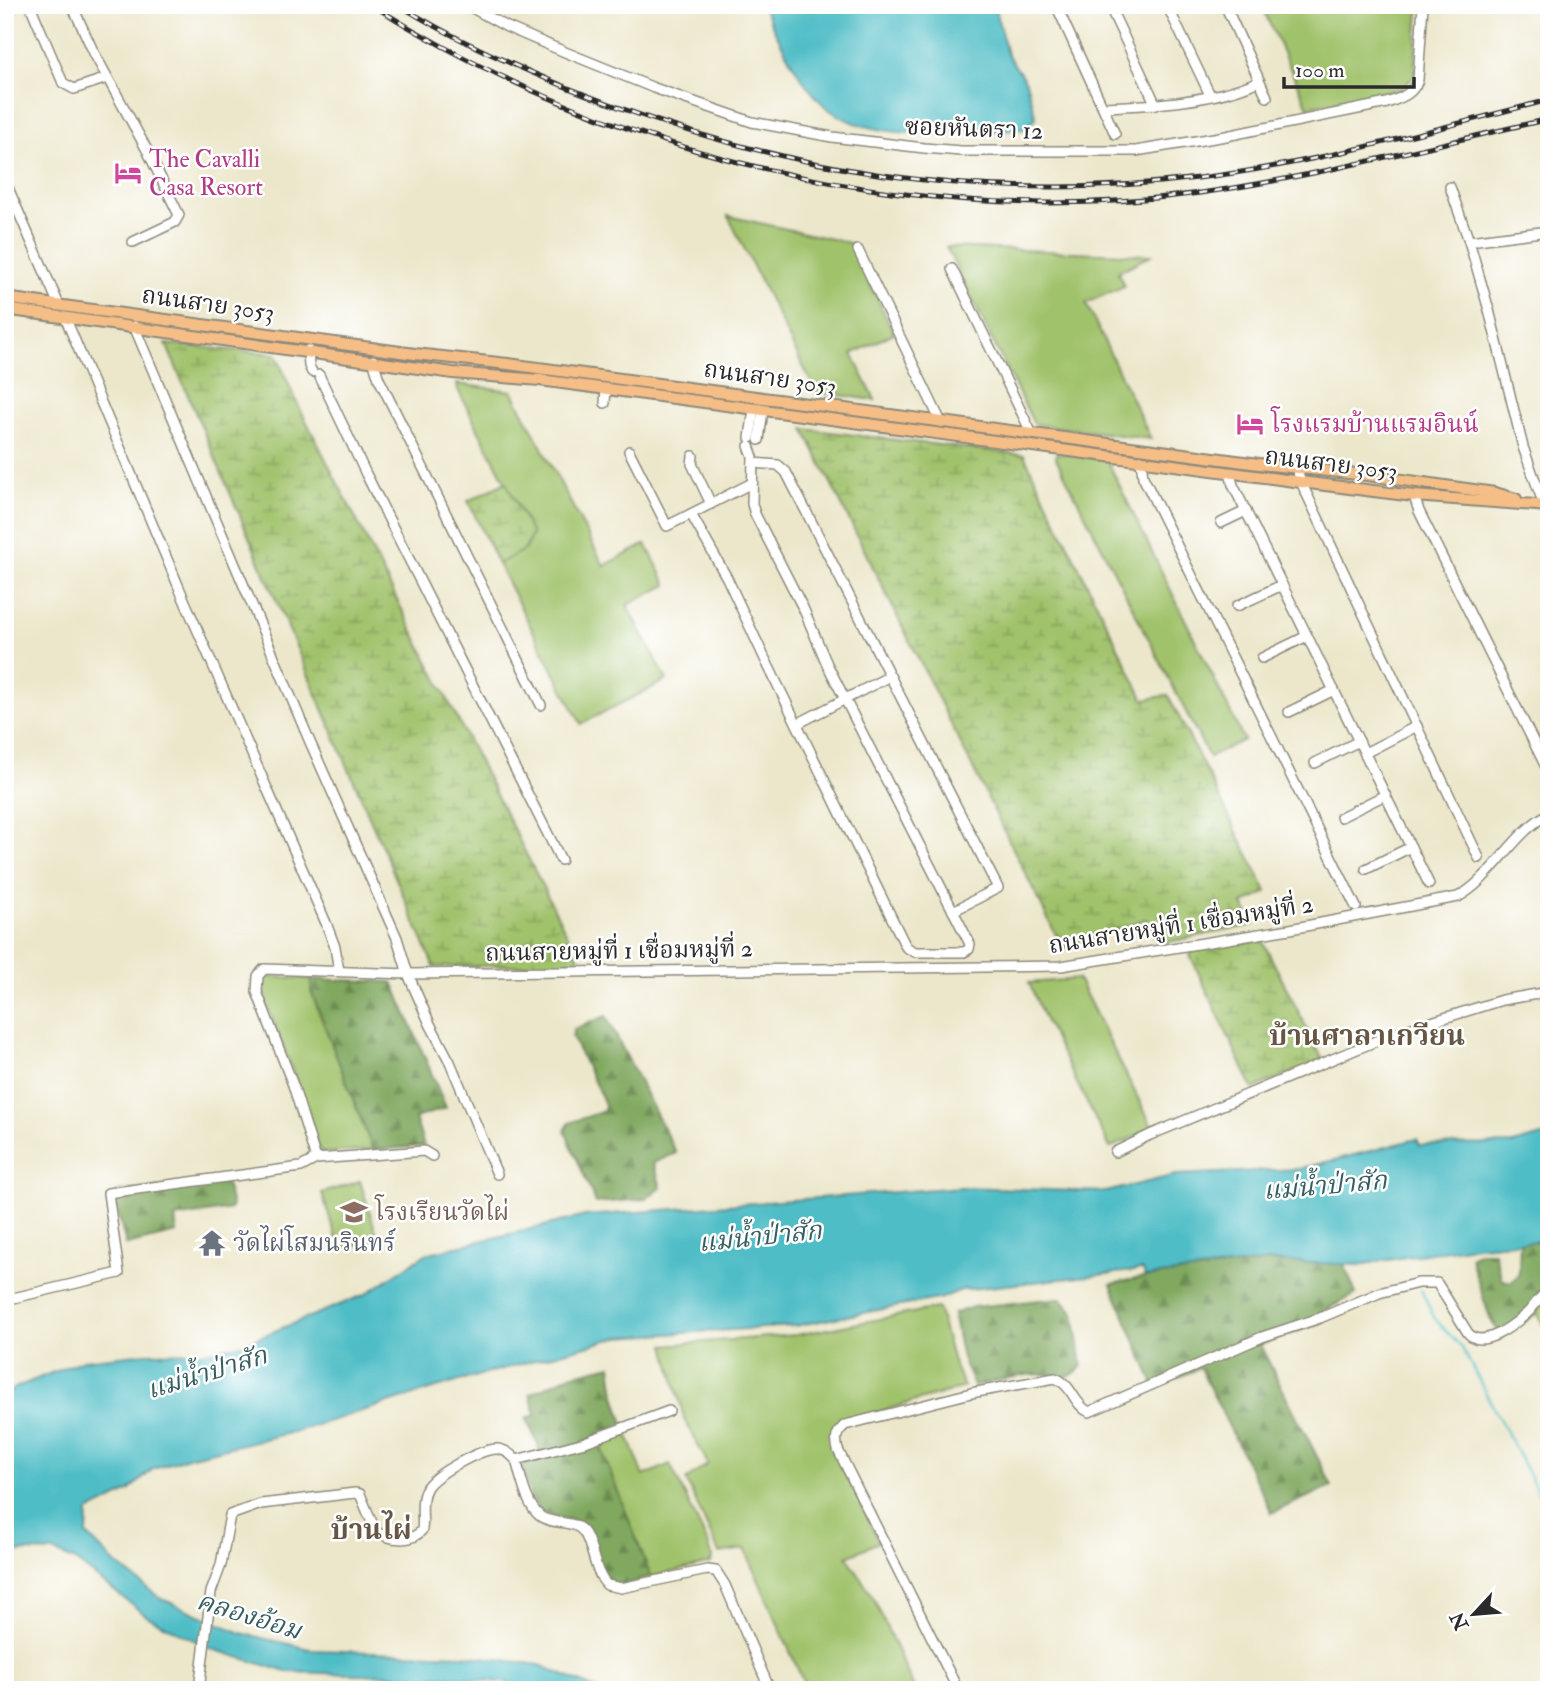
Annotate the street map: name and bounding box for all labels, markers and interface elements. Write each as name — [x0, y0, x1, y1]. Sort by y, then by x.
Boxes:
scale bar — [1284, 46, 1414, 90]
text: 100 m — [1295, 57, 1345, 84]
street label: ซอยหันตรา 12 — [904, 111, 1044, 147]
place label: The Cavalli Casa Resort — [149, 144, 263, 203]
hotel icon: The Cavalli Casa Resort — [113, 158, 143, 188]
street label: ถนนสาย 3053 — [140, 279, 276, 329]
street label: ถนนสาย 3053 — [702, 353, 838, 403]
place label: โรงแรมบ้านแรมอินน์ — [1270, 406, 1479, 440]
hotel icon: โรงแรมบ้านแรมอินน์ — [1235, 409, 1265, 439]
street label: ถนนสาย 3053 — [1263, 440, 1399, 488]
street label: ถนนสายหมู่ที่ 1 เชื่อมหมู่ที่ 2 — [1046, 886, 1316, 961]
street label: ถนนสายหมู่ที่ 1 เชื่อมหมู่ที่ 2 — [485, 930, 753, 969]
district label: บ้านศาลาเกวียน — [1269, 1019, 1465, 1054]
water label: แม่น้ำป่าสัก — [1262, 1161, 1389, 1207]
place label: โรงเรียนวัดไผ่ — [374, 1194, 509, 1228]
school or university icon: โรงเรียนวัดไผ่ — [339, 1197, 369, 1227]
water label: แม่น้ำป่าสัก — [696, 1211, 824, 1259]
place label: วัดไผ่โสมนรินทร์ — [233, 1225, 396, 1259]
temple icon: วัดไผ่โสมนรินทร์ — [197, 1228, 227, 1258]
water label: แม่น้ำป่าสัก — [142, 1335, 272, 1406]
district label: บ้านไผ่ — [330, 1510, 412, 1548]
north arrow — [1438, 1580, 1508, 1650]
water label: คลองอ้อม — [193, 1585, 306, 1647]
text: N — [1445, 1607, 1475, 1635]

